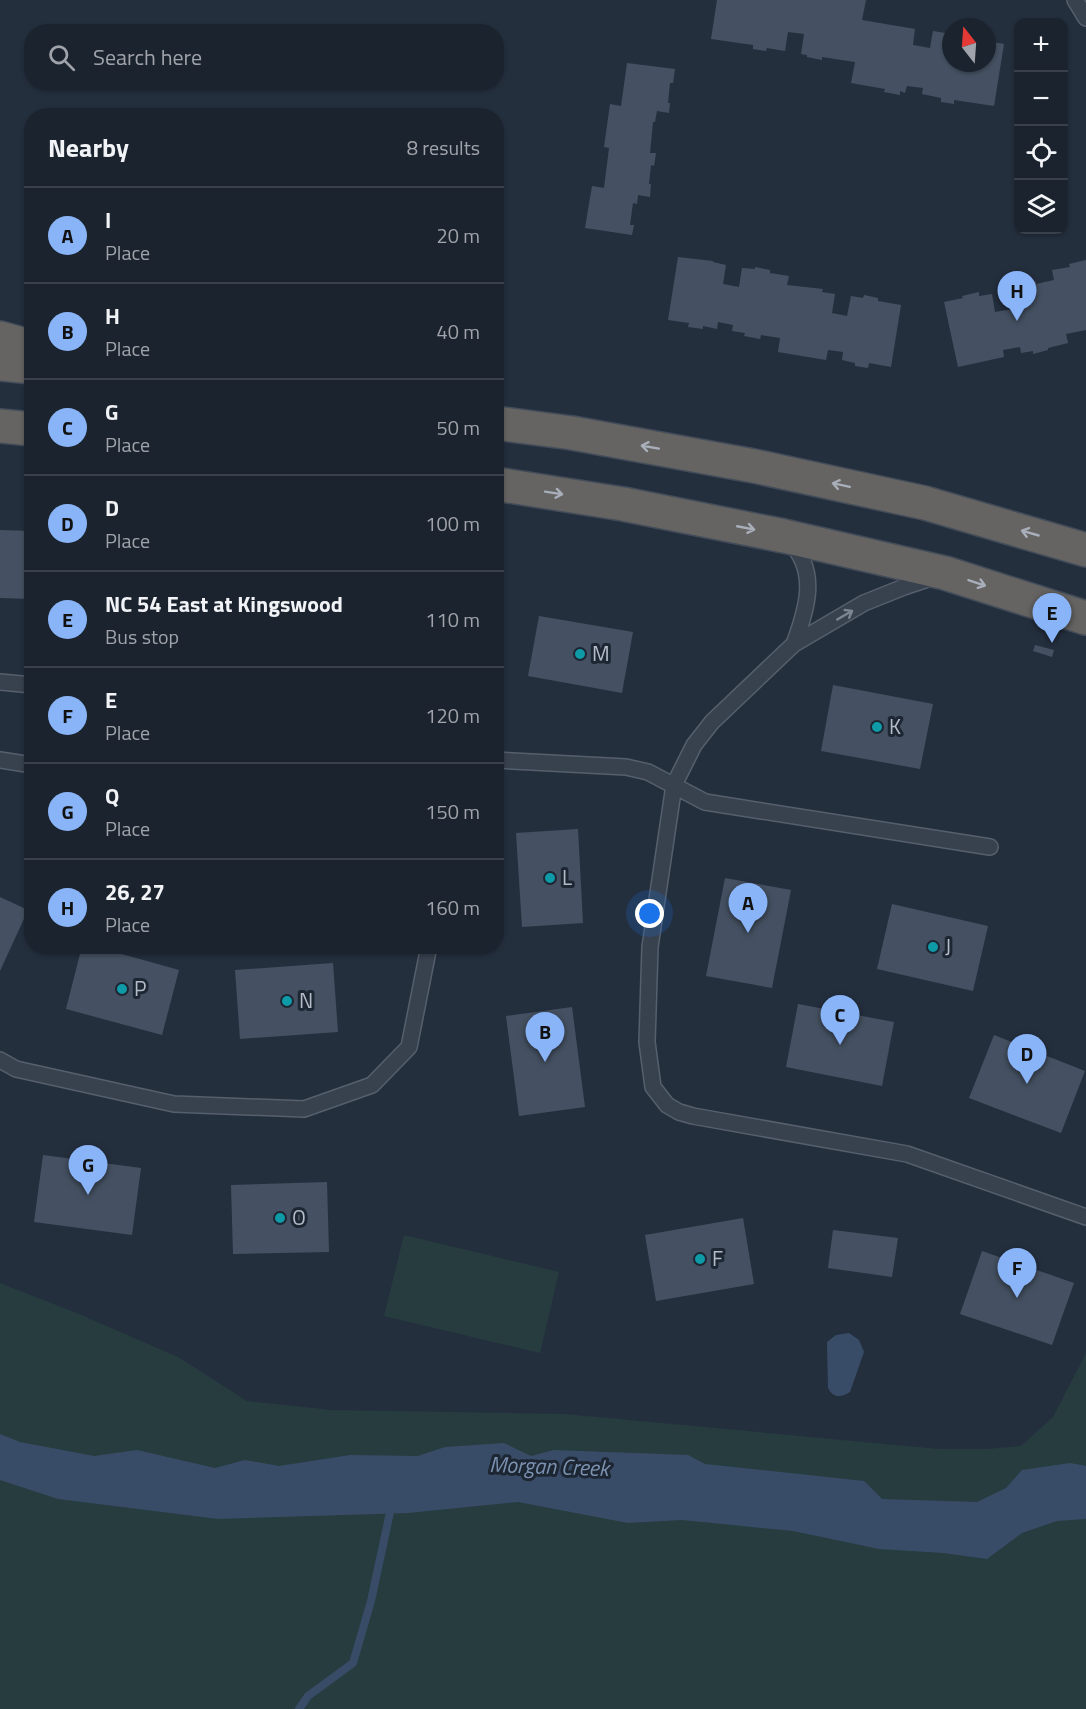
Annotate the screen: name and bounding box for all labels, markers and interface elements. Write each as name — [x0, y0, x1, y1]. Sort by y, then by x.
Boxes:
north arrow — [942, 18, 996, 72]
map controls — [1014, 18, 1068, 234]
button: + — [1014, 18, 1068, 72]
search box — [24, 24, 504, 90]
text: Search here — [93, 40, 202, 74]
icon: search — [45, 41, 78, 74]
button: − — [1014, 72, 1068, 126]
button: locate — [1014, 126, 1068, 180]
text: Nearby — [48, 128, 129, 167]
text: 8 results — [407, 132, 480, 163]
button: layers — [1014, 180, 1068, 234]
text: I — [105, 203, 111, 237]
text: A — [61, 220, 74, 251]
text: 20 m — [436, 220, 480, 251]
text: Place — [105, 237, 150, 268]
pin: H — [998, 272, 1036, 321]
text: H — [105, 299, 120, 333]
text: B — [61, 316, 74, 347]
text: 40 m — [436, 316, 480, 347]
text: Place — [105, 333, 150, 364]
text: G — [105, 395, 118, 429]
text: C — [62, 412, 73, 443]
text: 50 m — [436, 412, 480, 443]
text: Place — [105, 429, 150, 460]
one-way arrow — [641, 441, 660, 452]
one-way arrow — [832, 479, 851, 490]
one-way arrow — [544, 488, 564, 499]
text: D — [105, 491, 119, 525]
text: D — [61, 508, 74, 539]
text: 100 m — [425, 508, 480, 539]
one-way arrow — [736, 523, 755, 534]
text: Place — [105, 525, 150, 556]
one-way arrow — [1021, 527, 1040, 539]
one-way arrow — [967, 578, 986, 589]
text: NC 54 East at Kingswood — [105, 587, 343, 621]
pin: E — [1032, 594, 1072, 643]
text: E — [62, 604, 73, 635]
text: 110 m — [425, 604, 480, 635]
one-way arrow — [836, 608, 853, 620]
text: Bus stop — [105, 621, 179, 652]
place label: M — [592, 637, 610, 669]
marker: M — [573, 647, 587, 661]
text: E — [105, 683, 117, 717]
text: F — [62, 700, 73, 731]
text: 120 m — [425, 700, 480, 731]
place label: K — [889, 710, 901, 742]
text: Place — [105, 717, 150, 748]
marker: K — [870, 720, 884, 734]
text: Q — [105, 779, 119, 813]
text: G — [61, 796, 74, 827]
text: 150 m — [425, 796, 480, 827]
text: Place — [105, 813, 150, 844]
place label: L — [562, 861, 572, 893]
marker: L — [543, 871, 557, 885]
text: 26, 27 — [105, 875, 165, 909]
pin: A — [728, 884, 768, 933]
text: H — [61, 892, 74, 923]
text: 160 m — [425, 892, 480, 923]
your location — [635, 899, 664, 928]
text: Place — [105, 909, 150, 940]
place label: J — [945, 930, 951, 962]
marker: J — [926, 940, 940, 954]
place label: P — [134, 972, 146, 1004]
marker: P — [115, 982, 129, 996]
place label: N — [299, 984, 313, 1016]
marker: N — [280, 994, 294, 1008]
pin: C — [820, 996, 860, 1045]
pin: B — [526, 1012, 564, 1062]
pin: D — [1008, 1034, 1046, 1084]
pin: G — [68, 1146, 107, 1195]
place label: O — [292, 1201, 306, 1233]
marker: O — [273, 1211, 287, 1225]
place label: F — [712, 1242, 723, 1274]
pin: F — [998, 1248, 1036, 1298]
marker: F — [693, 1252, 707, 1266]
water label: Morgan Creek — [489, 1447, 612, 1485]

